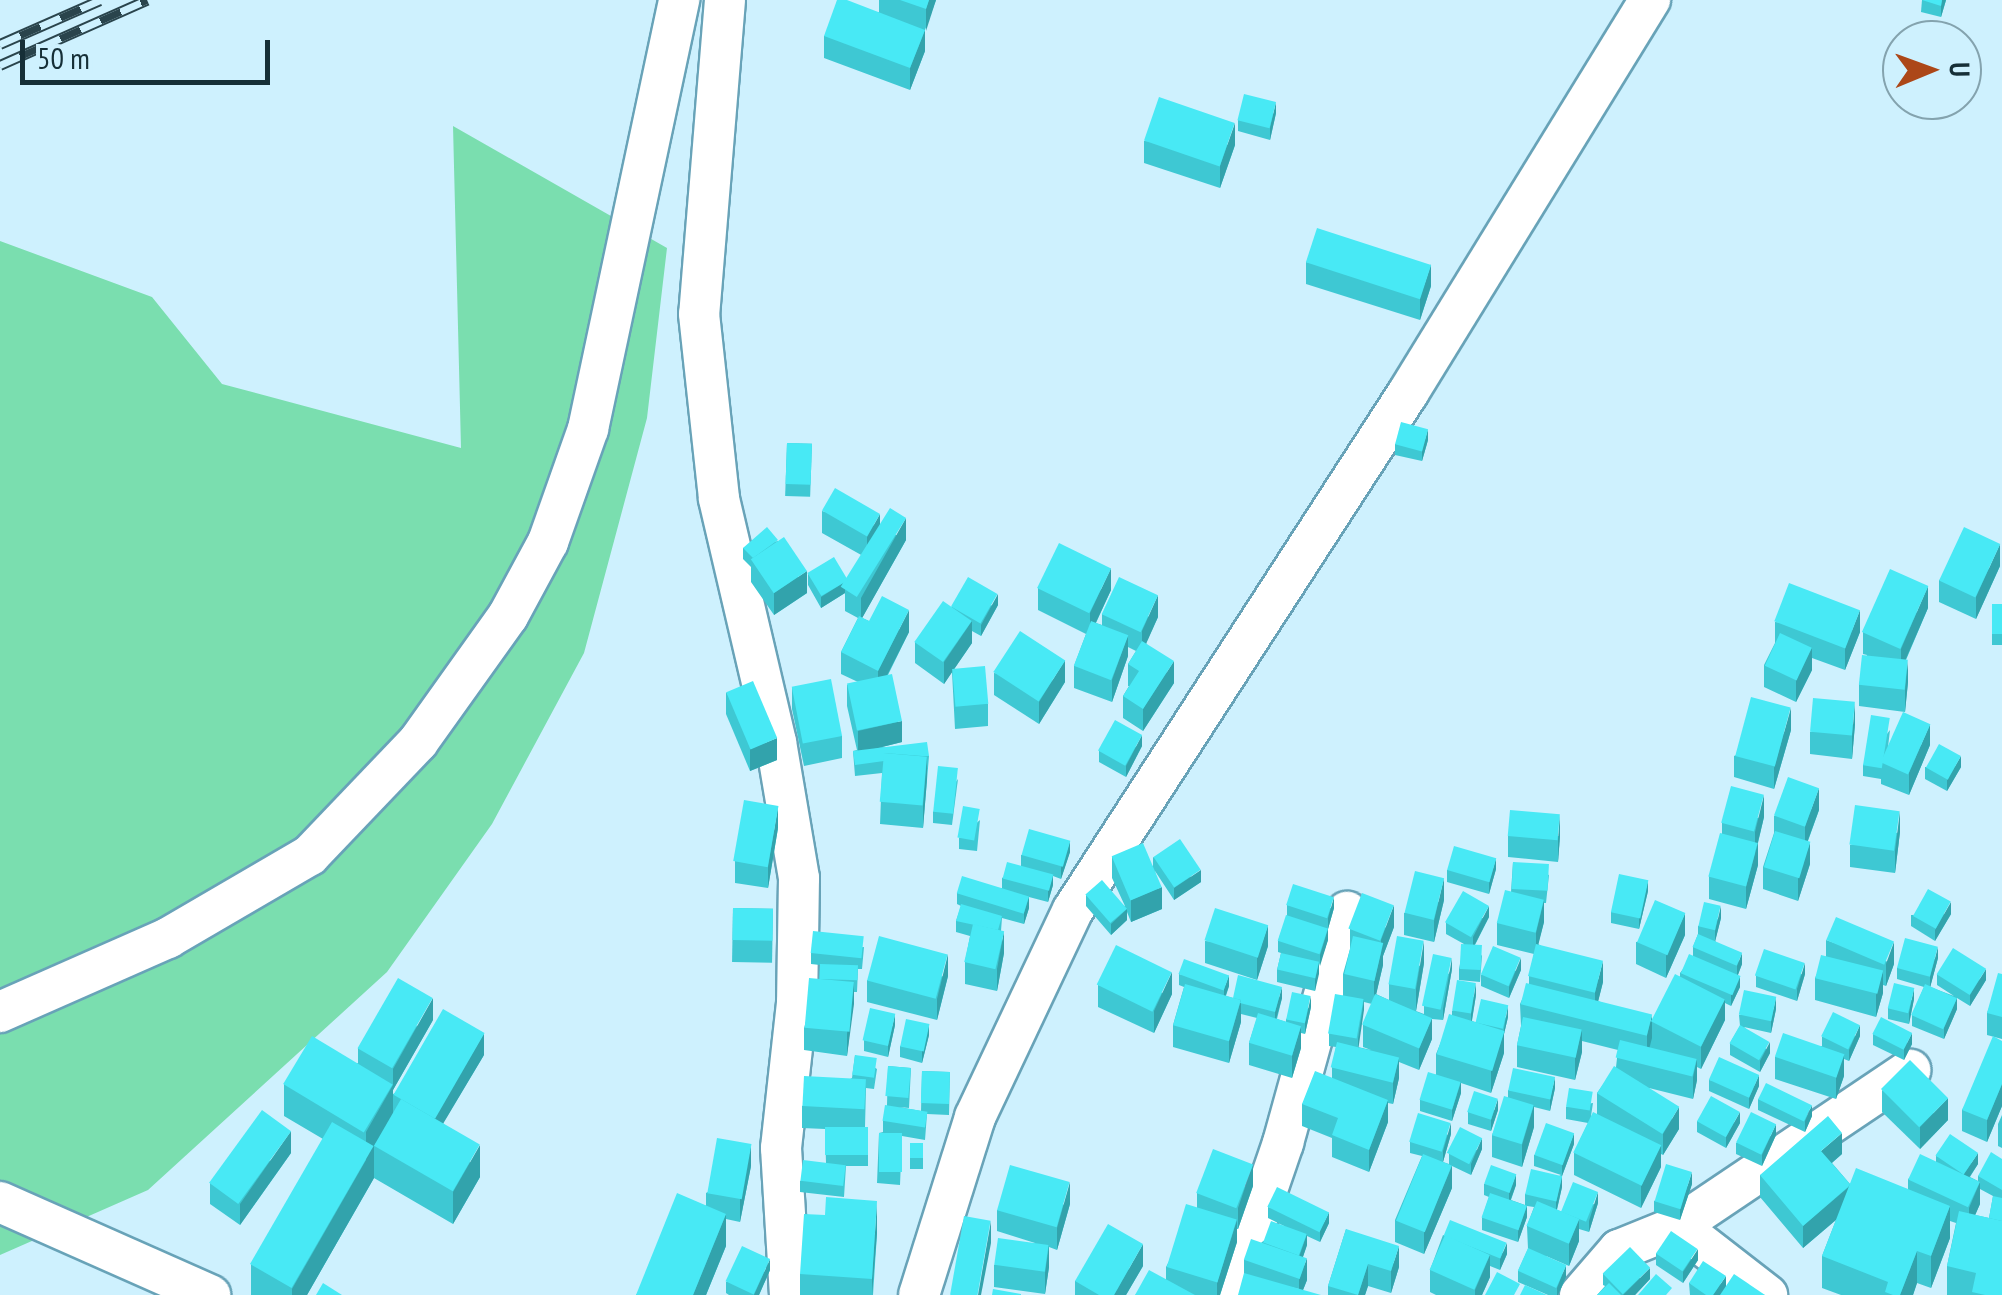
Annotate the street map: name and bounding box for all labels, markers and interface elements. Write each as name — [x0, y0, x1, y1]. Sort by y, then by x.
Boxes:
scale bar — [25, 20, 275, 82]
north arrow — [1882, 20, 1982, 120]
text: 50 m — [37, 38, 90, 77]
text: U — [1942, 62, 1979, 77]

